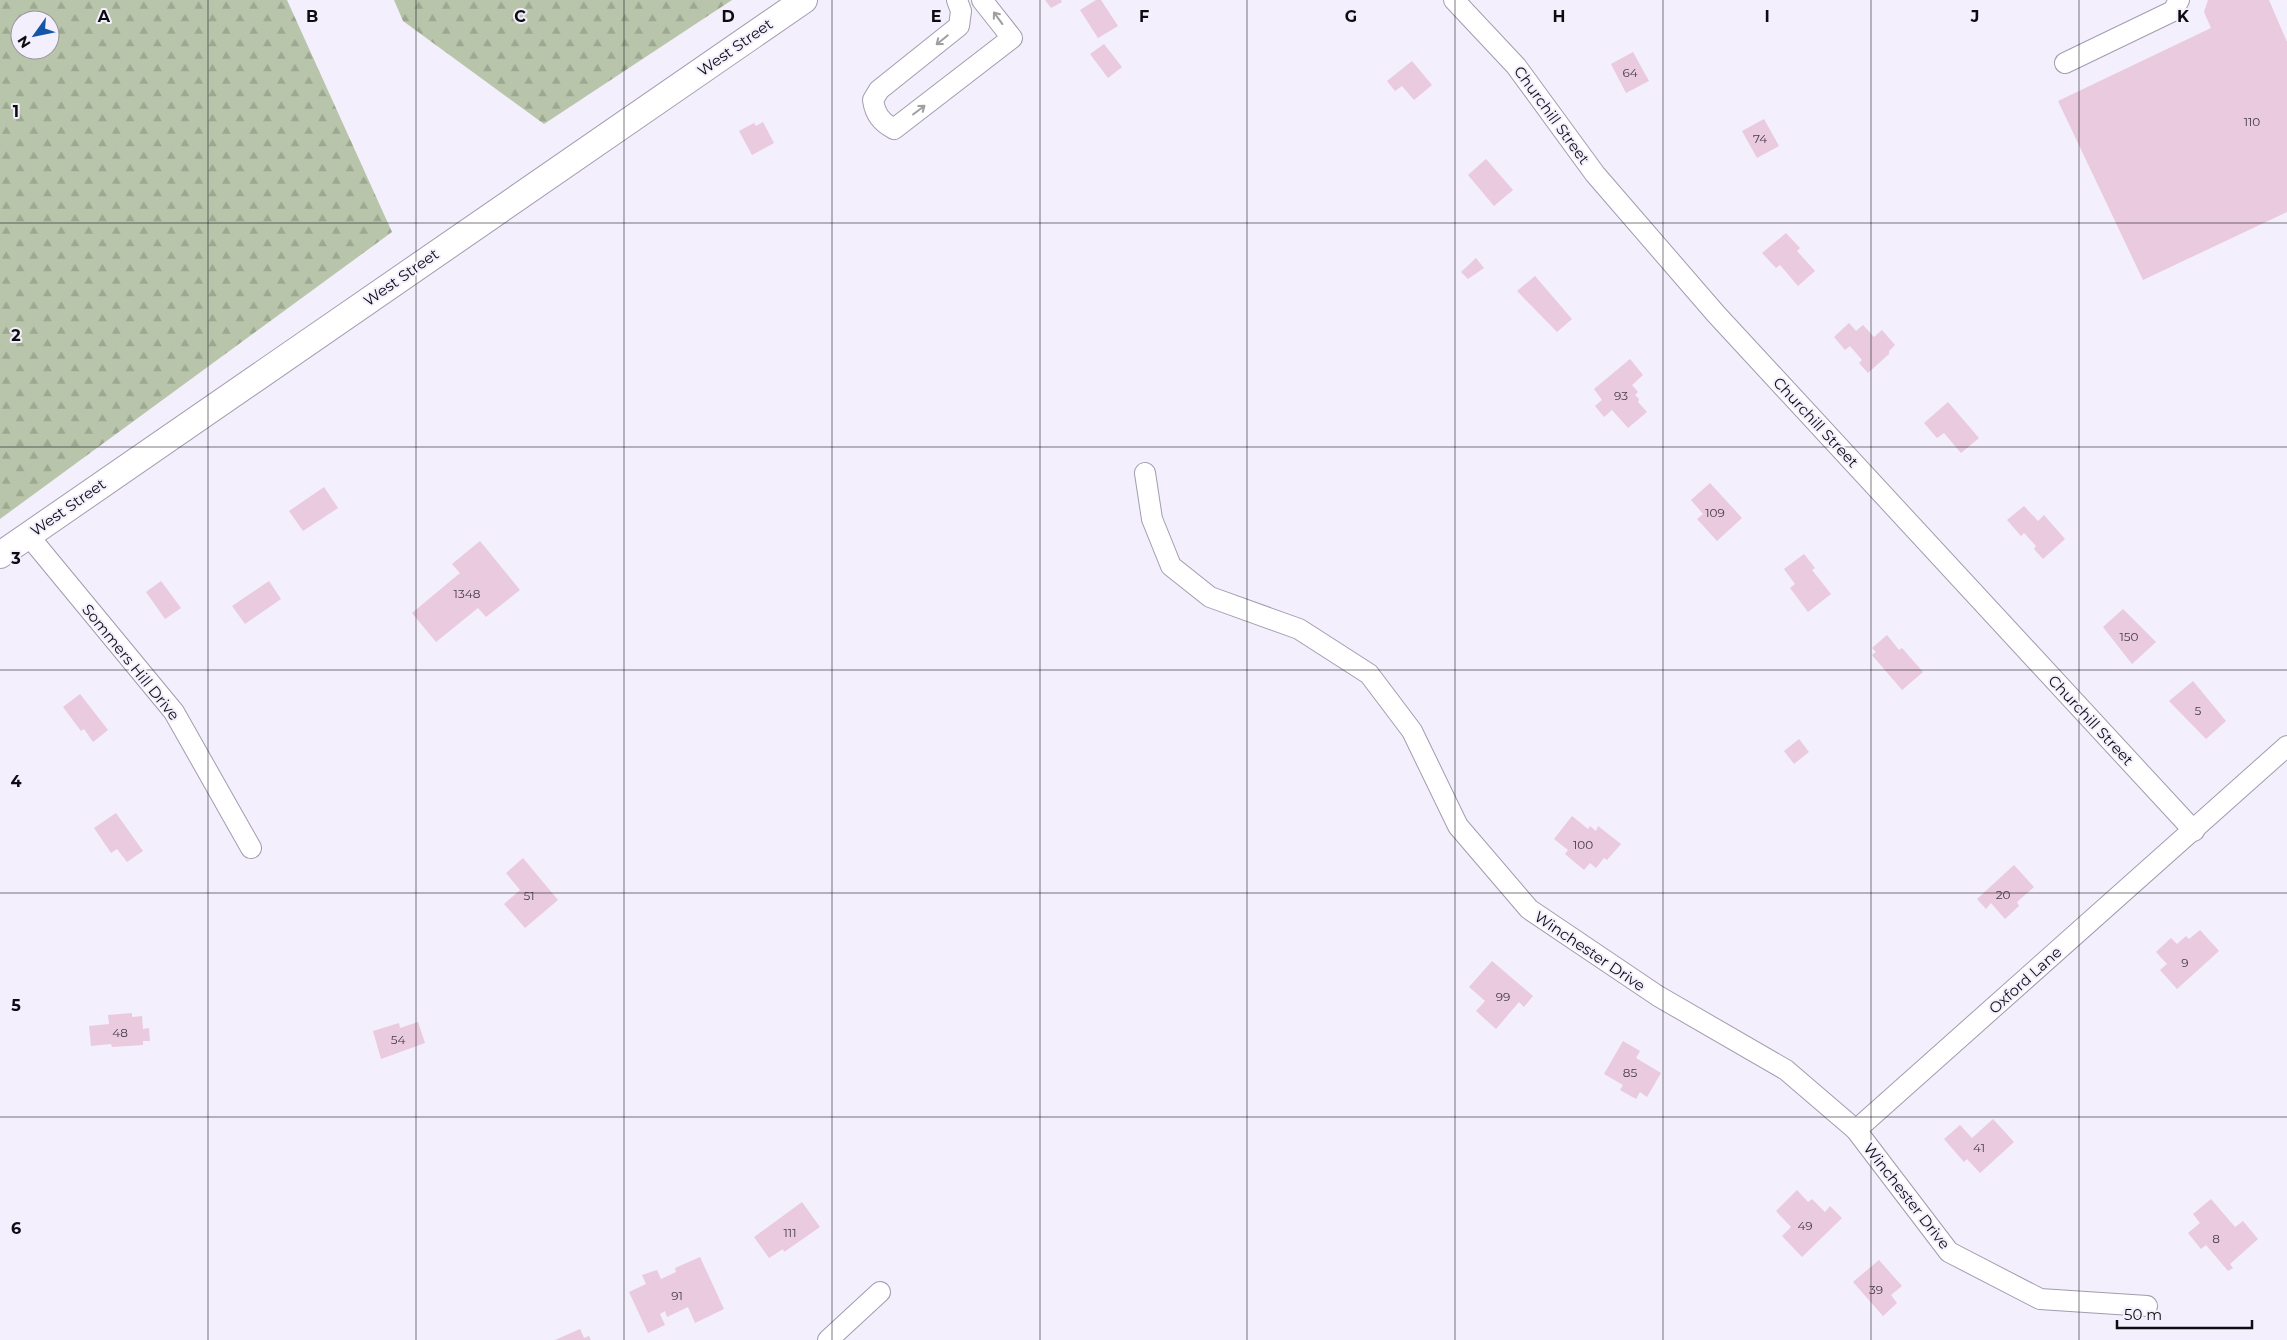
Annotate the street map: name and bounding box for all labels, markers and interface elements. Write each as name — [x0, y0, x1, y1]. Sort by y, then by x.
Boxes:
text: A — [97, 7, 111, 26]
text: B — [306, 7, 318, 26]
text: C — [514, 7, 526, 26]
text: D — [721, 7, 735, 26]
text: E — [931, 7, 941, 26]
text: F — [1139, 7, 1149, 26]
text: G — [1345, 7, 1357, 26]
text: H — [1553, 7, 1565, 26]
text: I — [1764, 7, 1770, 26]
text: J — [1970, 7, 1979, 26]
text: K — [2177, 7, 2190, 26]
north arrow — [10, 10, 60, 60]
one-way arrow — [993, 11, 1003, 25]
street label: West Street — [694, 14, 776, 80]
text: N — [13, 32, 35, 52]
one-way arrow — [936, 34, 949, 45]
street label: Churchill Street — [1510, 62, 1594, 168]
house number: 64 — [1622, 65, 1638, 80]
text: 1 — [13, 102, 19, 121]
one-way arrow — [912, 104, 925, 115]
house number: 110 — [2244, 114, 2260, 129]
house number: 74 — [1753, 131, 1767, 146]
street label: West Street — [360, 244, 442, 310]
text: 2 — [11, 326, 21, 345]
street label: Churchill Street — [1769, 373, 1863, 471]
house number: 93 — [1614, 388, 1628, 403]
street label: West Street — [27, 474, 109, 540]
house number: 109 — [1705, 505, 1725, 520]
text: 3 — [10, 549, 21, 568]
house number: 1348 — [454, 586, 481, 601]
street label: Sommers Hill Drive — [78, 600, 184, 724]
house number: 150 — [2119, 629, 2139, 644]
street label: Churchill Street — [2044, 671, 2138, 769]
house number: 5 — [2195, 703, 2202, 718]
text: 4 — [10, 772, 22, 791]
house number: 100 — [1573, 837, 1593, 852]
house number: 20 — [1996, 887, 2010, 902]
house number: 51 — [523, 888, 535, 903]
street label: Winchester Drive — [1531, 907, 1649, 995]
street label: Oxford Lane — [1985, 942, 2065, 1018]
house number: 9 — [2181, 955, 2189, 970]
house number: 99 — [1496, 989, 1510, 1004]
text: 5 — [11, 996, 21, 1015]
house number: 48 — [112, 1025, 128, 1040]
house number: 54 — [391, 1032, 405, 1047]
house number: 85 — [1623, 1065, 1637, 1080]
street label: Winchester Drive — [1860, 1139, 1954, 1253]
house number: 41 — [1973, 1140, 1985, 1155]
house number: 49 — [1797, 1218, 1813, 1233]
text: 6 — [11, 1219, 21, 1238]
house number: 111 — [784, 1225, 797, 1240]
house number: 8 — [2212, 1231, 2220, 1246]
house number: 39 — [1869, 1282, 1883, 1297]
house number: 91 — [671, 1288, 683, 1303]
scale bar — [2117, 1298, 2252, 1330]
text: 50 m — [2124, 1305, 2162, 1324]

